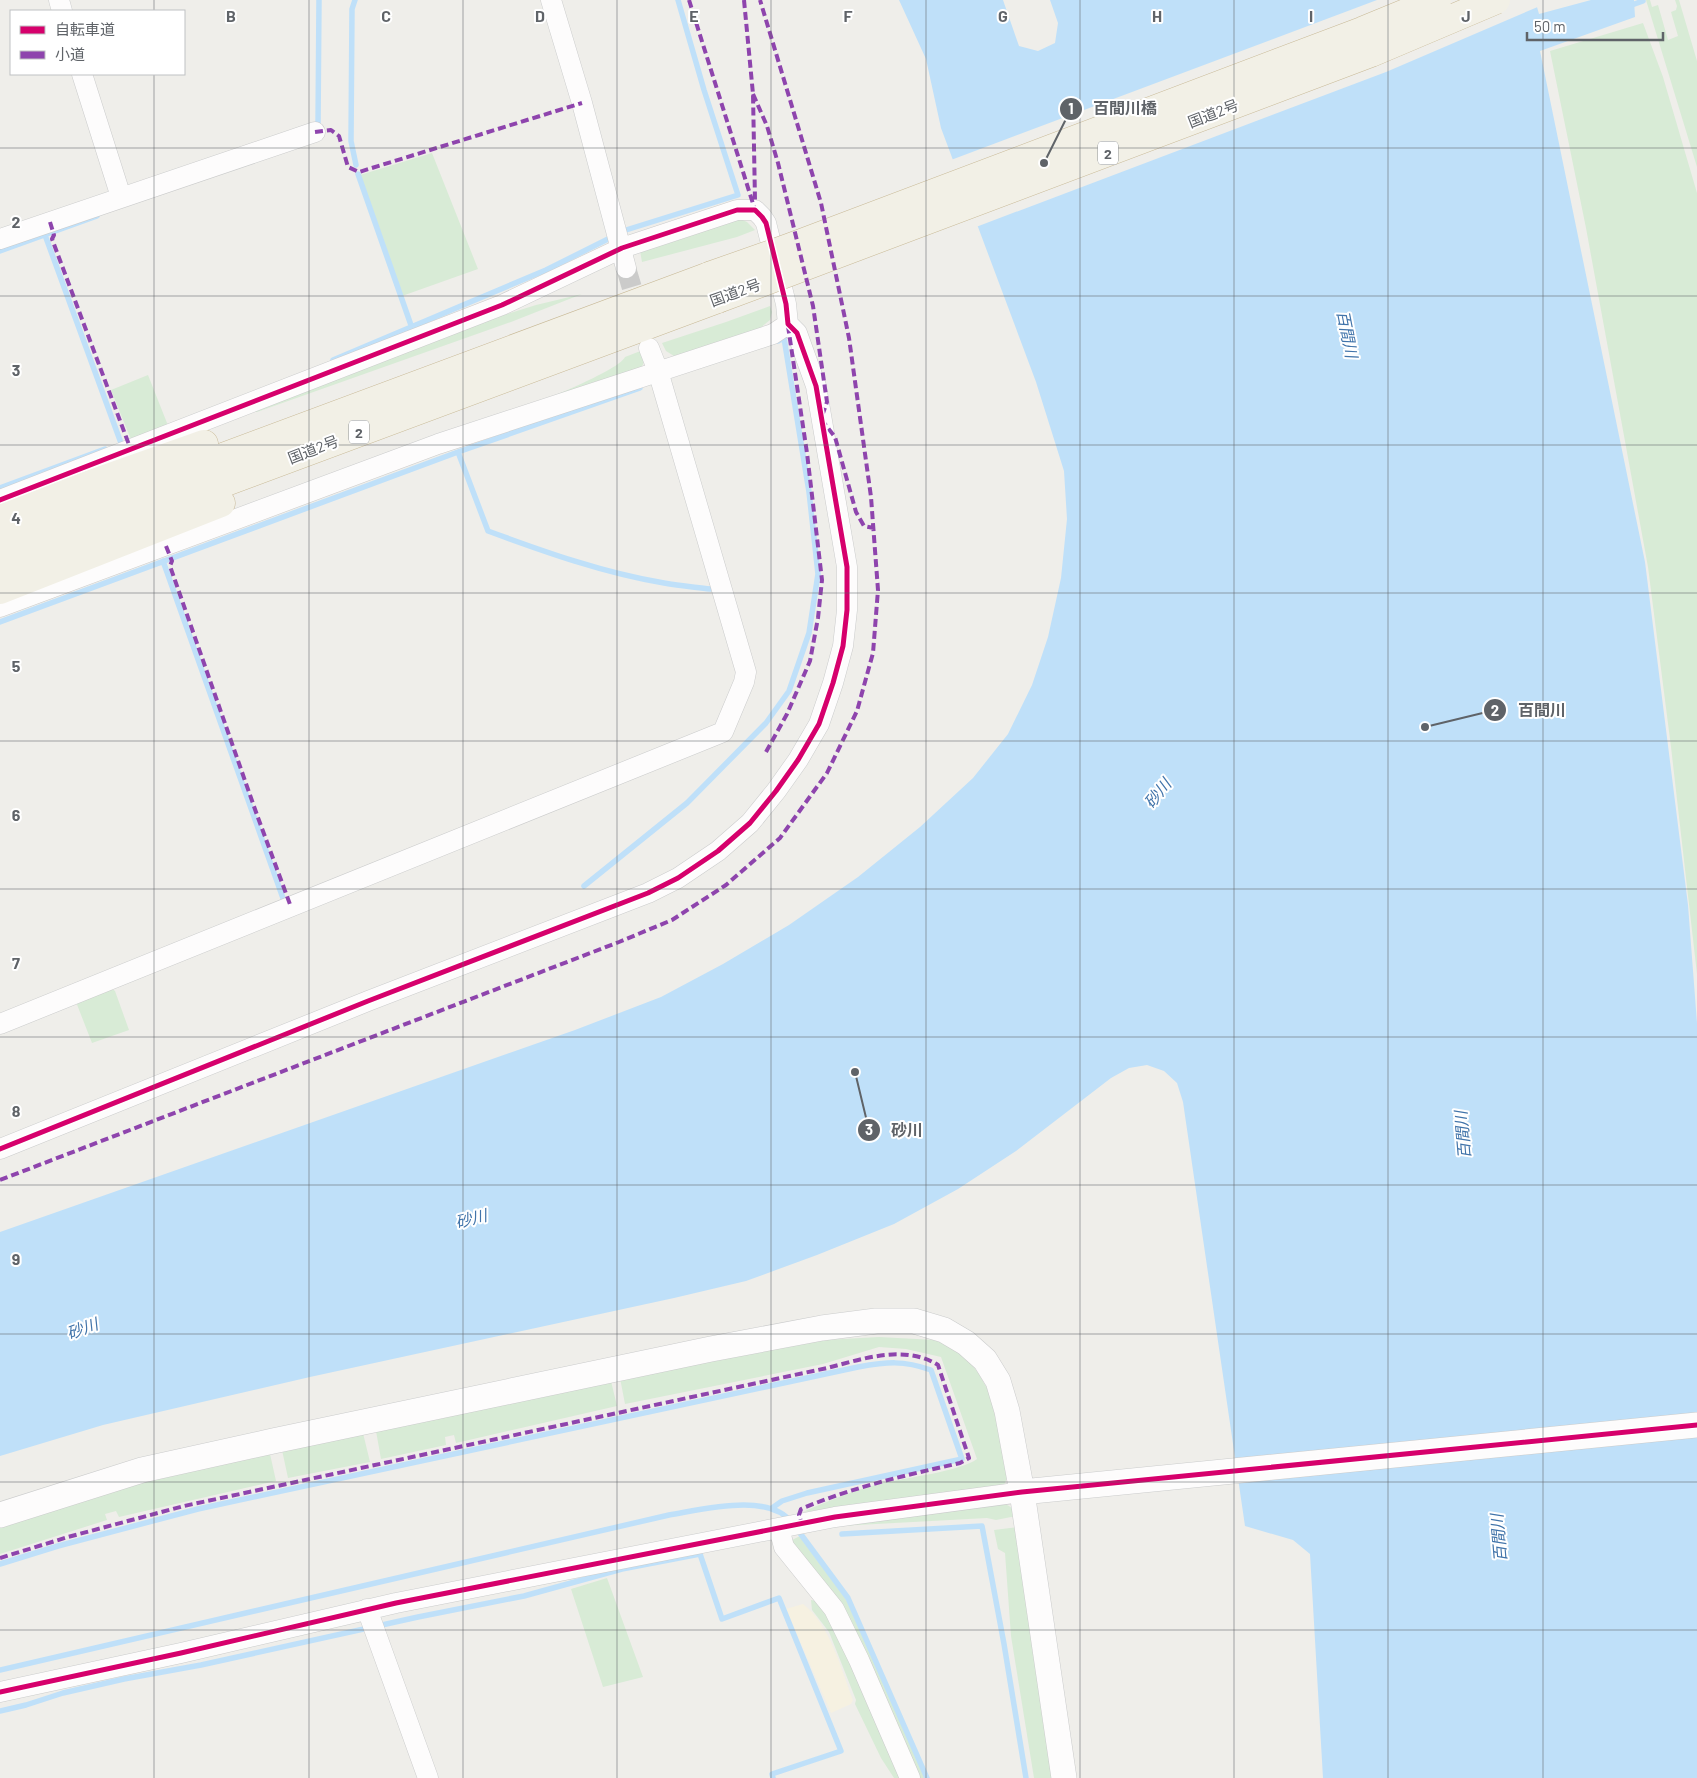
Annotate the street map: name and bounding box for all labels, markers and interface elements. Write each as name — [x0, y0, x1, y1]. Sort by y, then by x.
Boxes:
text: B — [226, 6, 236, 25]
text: C — [381, 6, 391, 25]
text: D — [535, 6, 545, 25]
text: E — [689, 6, 699, 25]
text: F — [844, 6, 853, 25]
text: G — [998, 6, 1008, 25]
text: H — [1152, 6, 1162, 25]
text: I — [1309, 6, 1313, 25]
text: J — [1461, 6, 1471, 25]
legend — [10, 10, 185, 75]
scale bar — [1527, 10, 1663, 42]
text: 50 m — [1534, 17, 1566, 35]
text: 自転車道 — [55, 20, 115, 38]
text: 小道 — [55, 45, 85, 63]
callout: 百間川橋 — [1058, 93, 1167, 124]
street label: 国道2号 — [1185, 95, 1241, 131]
text: 百間川橋 — [1093, 98, 1157, 117]
text: 1 — [1068, 99, 1074, 117]
road number: 2 — [1098, 142, 1118, 164]
text: 2 — [12, 212, 21, 231]
street label: 国道2号 — [707, 274, 763, 310]
water label: 百間川 — [1334, 309, 1362, 361]
text: 3 — [12, 360, 20, 379]
road number: 2 — [349, 421, 369, 444]
street label: 国道2号 — [285, 431, 341, 467]
text: 4 — [11, 508, 21, 527]
text: 5 — [12, 656, 21, 675]
callout: 百間川 — [1483, 695, 1576, 726]
text: 百間川 — [1518, 700, 1566, 719]
text: 2 — [1491, 701, 1499, 719]
water label: 砂川 — [1140, 773, 1176, 811]
text: 6 — [12, 805, 21, 824]
text: 7 — [12, 953, 20, 972]
text: 8 — [12, 1101, 21, 1120]
water label: 百間川 — [1450, 1108, 1474, 1160]
callout: 砂川 — [856, 1114, 933, 1145]
text: 3 — [865, 1120, 873, 1138]
text: 砂川 — [891, 1120, 923, 1139]
water label: 砂川 — [453, 1204, 491, 1231]
text: 9 — [12, 1249, 20, 1268]
water label: 砂川 — [64, 1313, 102, 1342]
water label: 百間川 — [1486, 1511, 1510, 1563]

